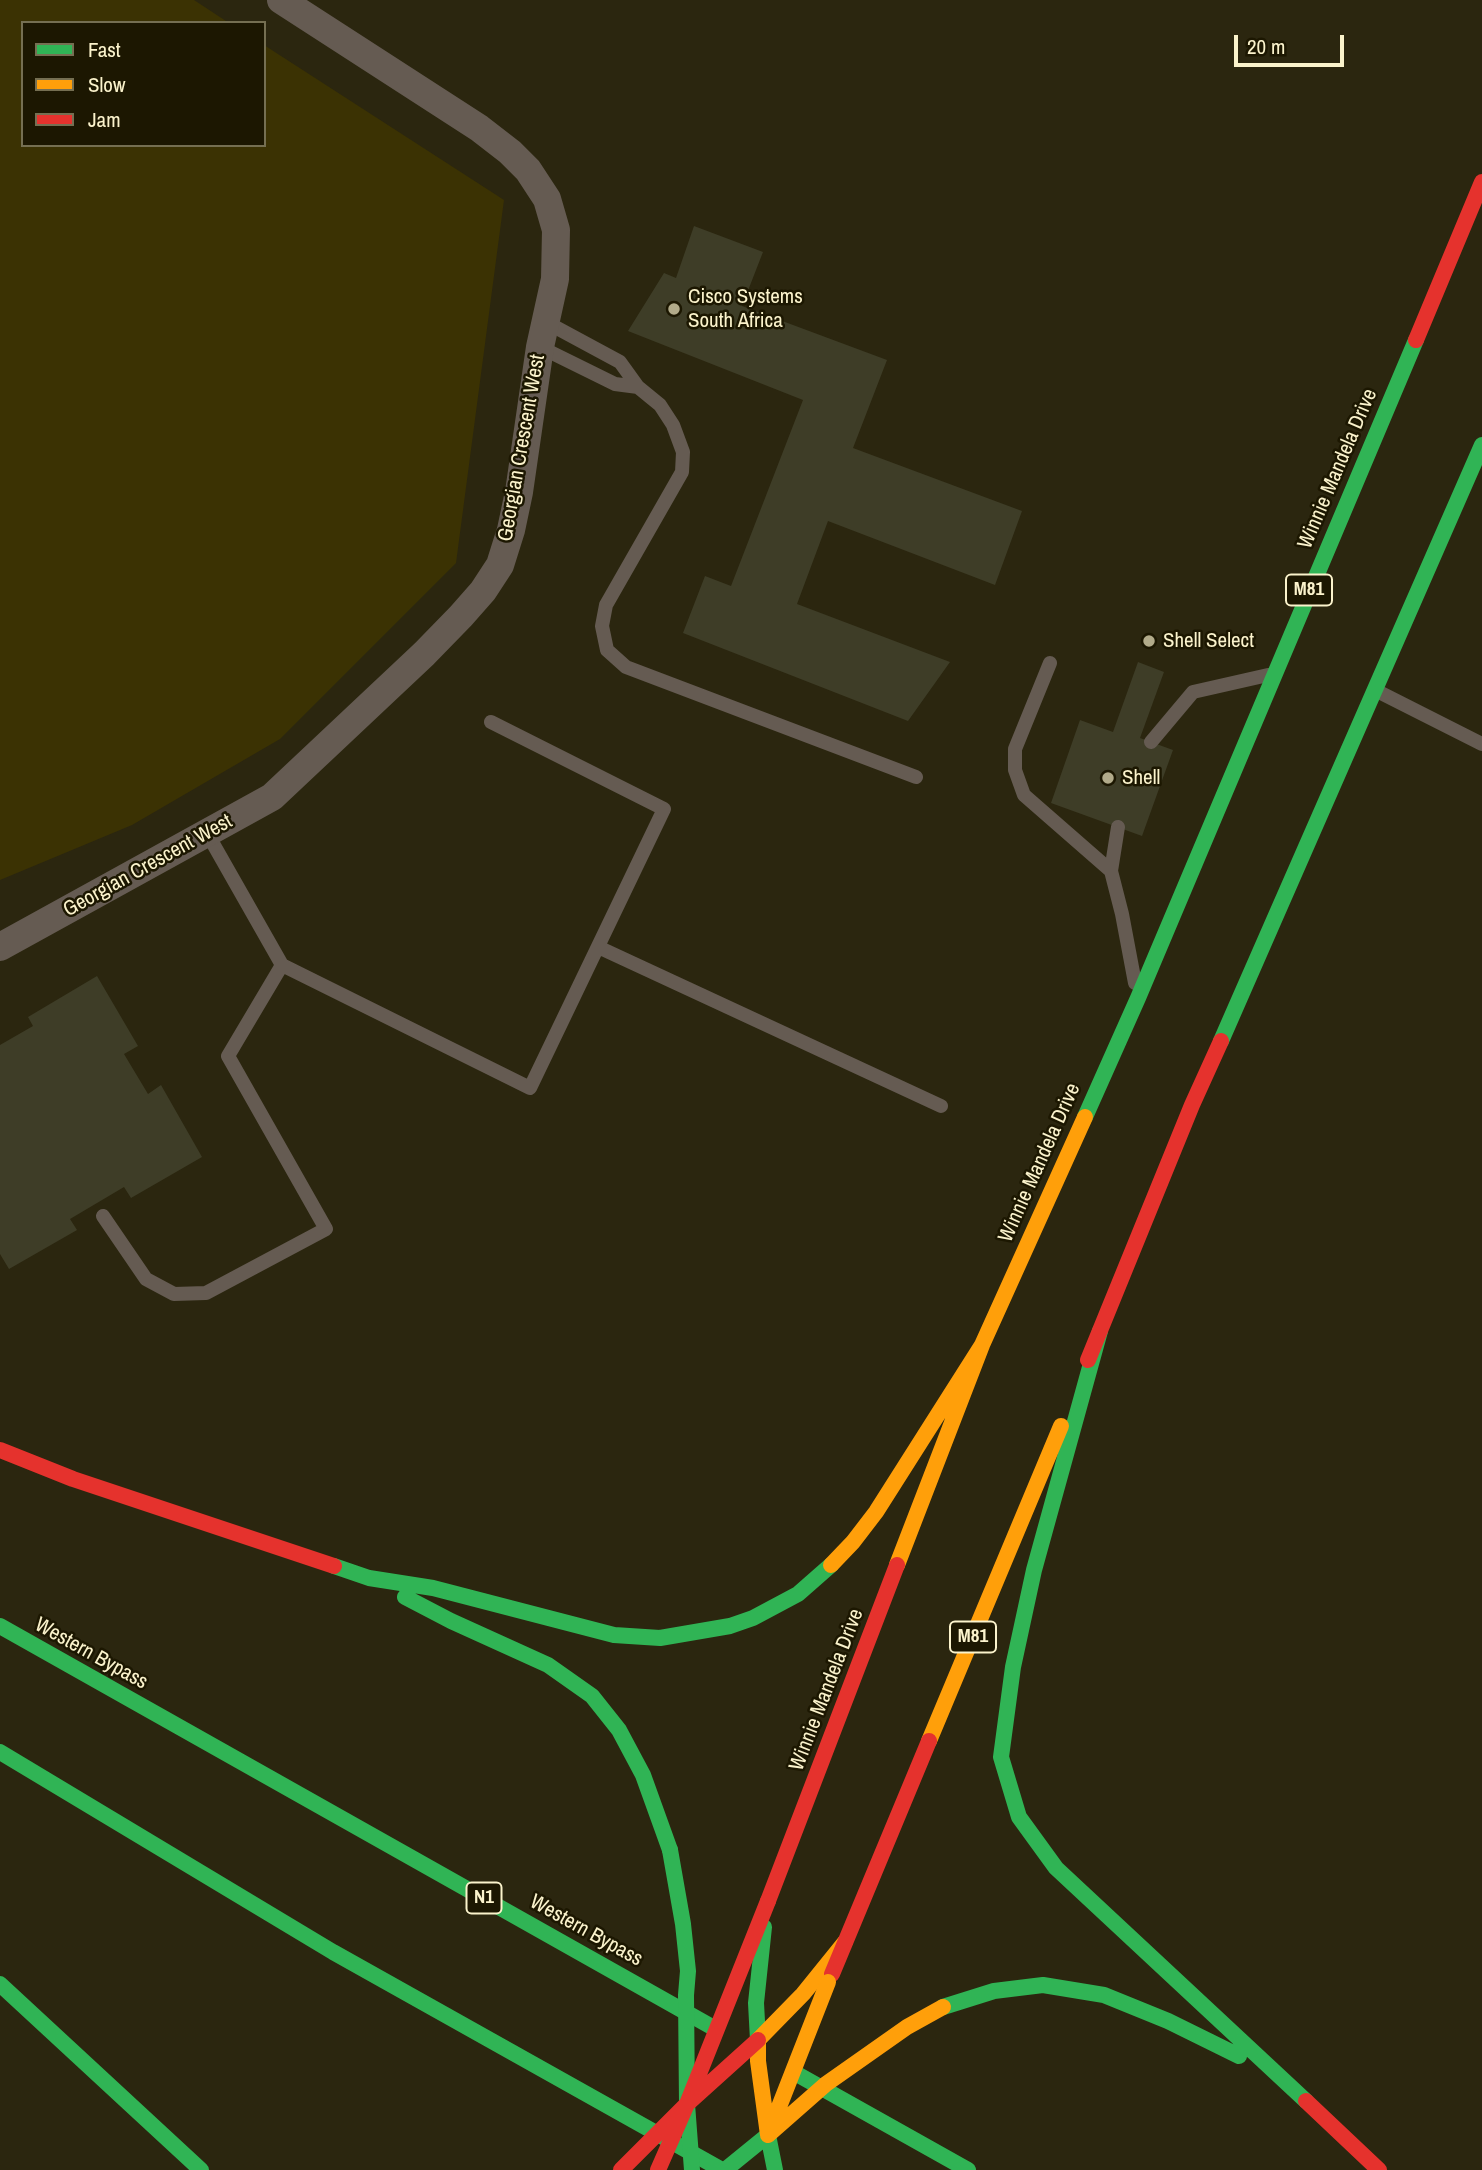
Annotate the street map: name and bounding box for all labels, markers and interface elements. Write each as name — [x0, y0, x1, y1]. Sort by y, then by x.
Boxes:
legend — [21, 21, 266, 147]
scale bar — [1237, 21, 1347, 65]
text: 20 m — [1247, 32, 1285, 61]
text: Fast — [88, 35, 121, 64]
text: Slow — [88, 70, 125, 99]
text: Jam — [88, 105, 121, 134]
place label: Cisco Systems South Africa — [688, 284, 803, 334]
marker: Cisco Systems South Africa — [666, 301, 682, 317]
street label: Georgian Crescent West — [493, 353, 551, 543]
street label: Winnie Mandela Drive — [1293, 385, 1383, 553]
road number: M81 — [1286, 575, 1332, 606]
place label: Shell Select — [1163, 628, 1254, 654]
marker: Shell Select — [1141, 633, 1157, 649]
place label: Shell — [1122, 765, 1160, 791]
marker: Shell — [1100, 770, 1116, 786]
street label: Georgian Crescent West — [59, 809, 237, 923]
street label: Winnie Mandela Drive — [994, 1080, 1086, 1246]
street label: Winnie Mandela Drive — [785, 1606, 869, 1774]
street label: Western Bypass — [30, 1613, 152, 1695]
road number: M81 — [950, 1622, 996, 1652]
road number: N1 — [466, 1882, 502, 1914]
street label: Western Bypass — [525, 1890, 647, 1972]

